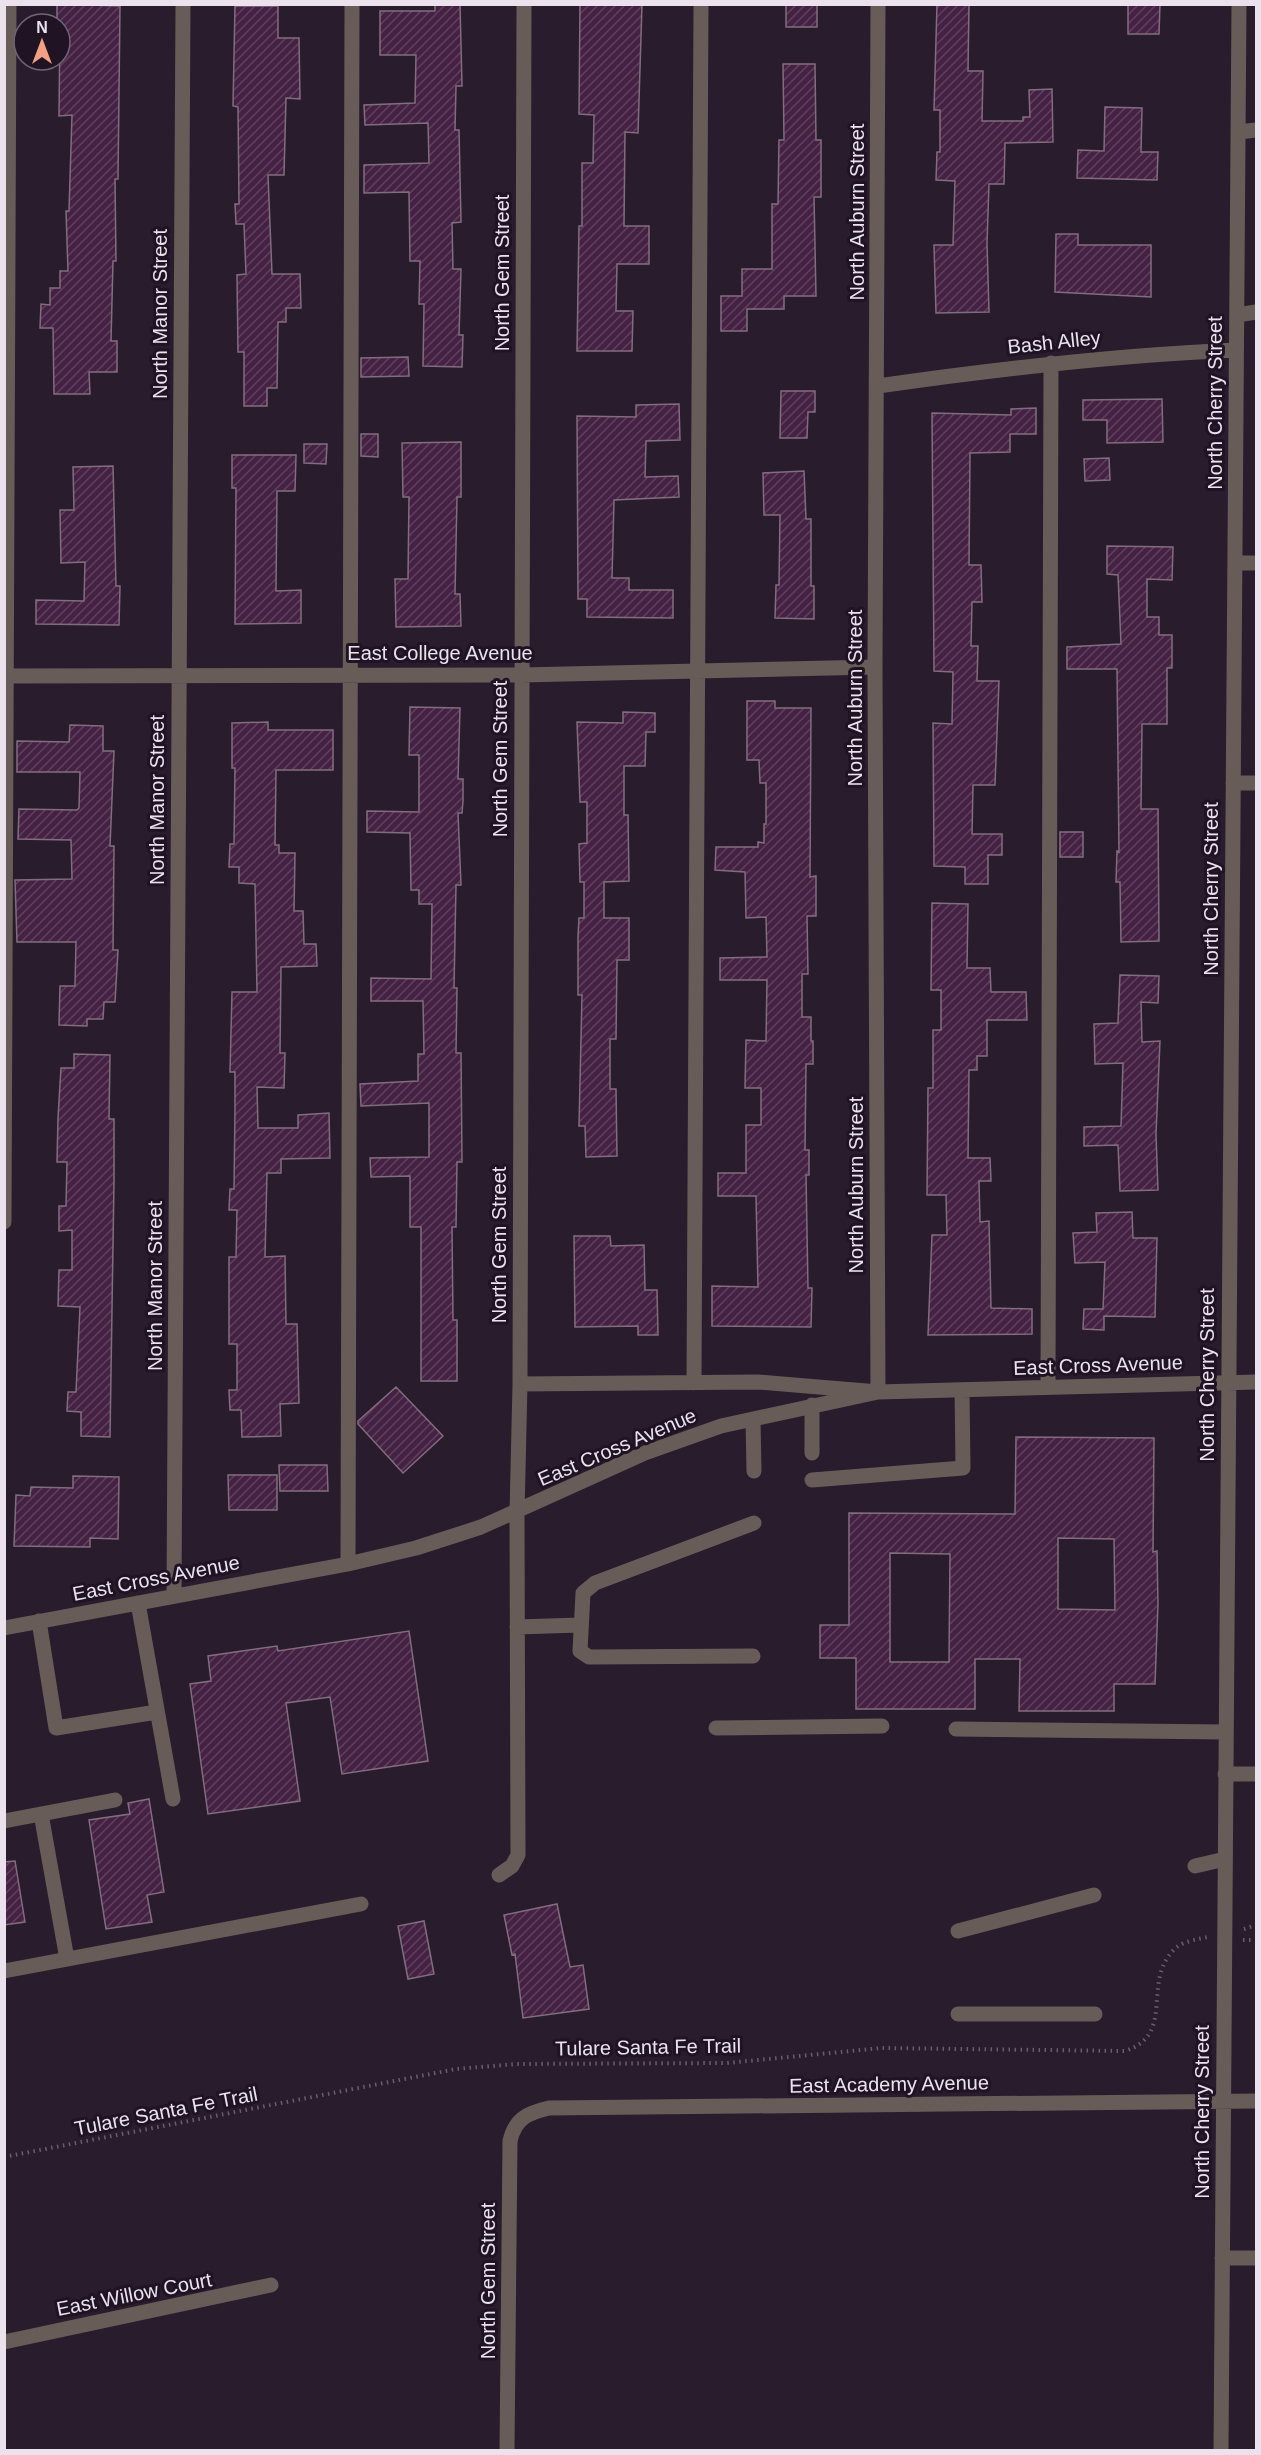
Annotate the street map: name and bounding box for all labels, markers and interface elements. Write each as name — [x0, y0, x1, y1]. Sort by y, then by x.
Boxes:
north arrow — [12, 12, 72, 72]
text: N — [36, 19, 48, 36]
street label: North Auburn Street — [846, 123, 868, 300]
street label: North Gem Street — [491, 194, 513, 351]
street label: North Manor Street — [149, 229, 171, 399]
street label: North Cherry Street — [1204, 316, 1226, 490]
street label: Bash Alley — [1006, 326, 1102, 358]
street label: North Auburn Street — [844, 609, 866, 786]
street label: East College Avenue — [347, 642, 533, 664]
street label: North Gem Street — [489, 680, 511, 837]
street label: North Manor Street — [146, 715, 168, 885]
street label: North Cherry Street — [1200, 802, 1222, 976]
street label: North Auburn Street — [845, 1096, 867, 1273]
street label: North Gem Street — [488, 1166, 510, 1323]
street label: North Manor Street — [144, 1201, 166, 1371]
street label: North Cherry Street — [1196, 1288, 1218, 1462]
street label: East Cross Avenue — [1013, 1351, 1183, 1379]
street label: East Cross Avenue — [535, 1404, 699, 1490]
street label: East Cross Avenue — [71, 1551, 241, 1605]
street label: North Cherry Street — [1191, 2025, 1213, 2199]
street label: Tulare Santa Fe Trail — [555, 2034, 741, 2060]
street label: East Academy Avenue — [789, 2071, 989, 2097]
street label: Tulare Santa Fe Trail — [73, 2082, 259, 2140]
street label: North Gem Street — [477, 2202, 499, 2359]
street label: East Willow Court — [54, 2268, 214, 2320]

